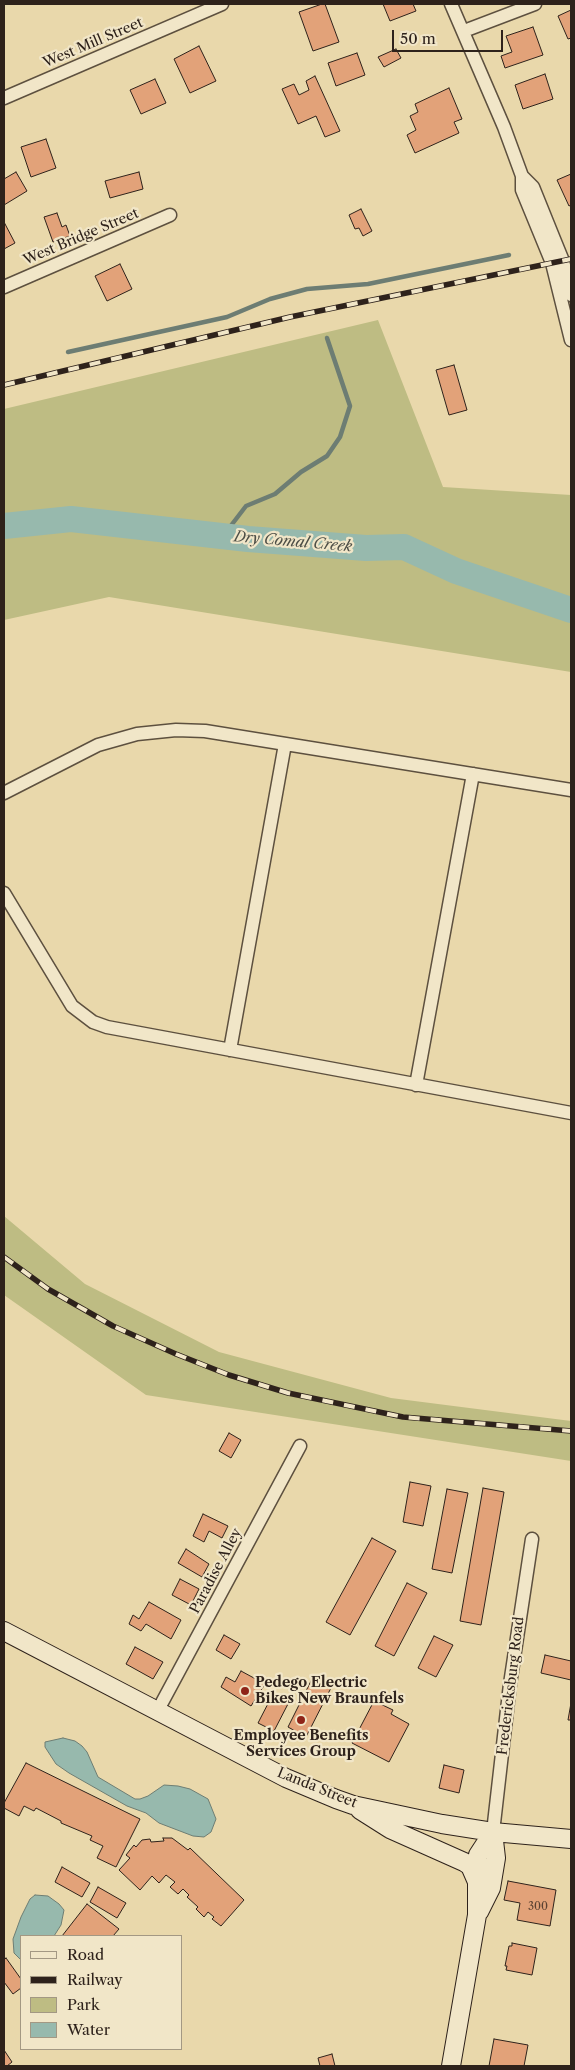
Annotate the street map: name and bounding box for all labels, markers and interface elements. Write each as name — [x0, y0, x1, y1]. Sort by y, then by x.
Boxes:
street label: West Mill Street — [41, 14, 145, 72]
scale bar — [395, 20, 506, 52]
text: 50 m — [400, 29, 436, 48]
street label: West Bridge Street — [21, 205, 141, 269]
water label: Dry Comal Creek — [233, 528, 353, 556]
street label: Paradise Alley — [186, 1525, 246, 1617]
street label: Fredericksburg Road — [494, 1616, 528, 1756]
place label: Pedego Electric Bikes New Braunfels — [255, 1675, 404, 1708]
marker: Pedego Electric Bikes New Braunfels — [239, 1685, 251, 1697]
marker: Employee Benefits Services Group — [295, 1714, 307, 1726]
place label: Employee Benefits Services Group — [234, 1728, 368, 1760]
street label: Landa Street — [275, 1764, 359, 1812]
house number: 300 — [528, 1900, 548, 1914]
legend — [20, 1935, 182, 2050]
text: Road — [67, 1945, 104, 1964]
text: Railway — [67, 1970, 123, 1989]
text: Park — [67, 1995, 100, 2014]
text: Water — [67, 2020, 110, 2039]

